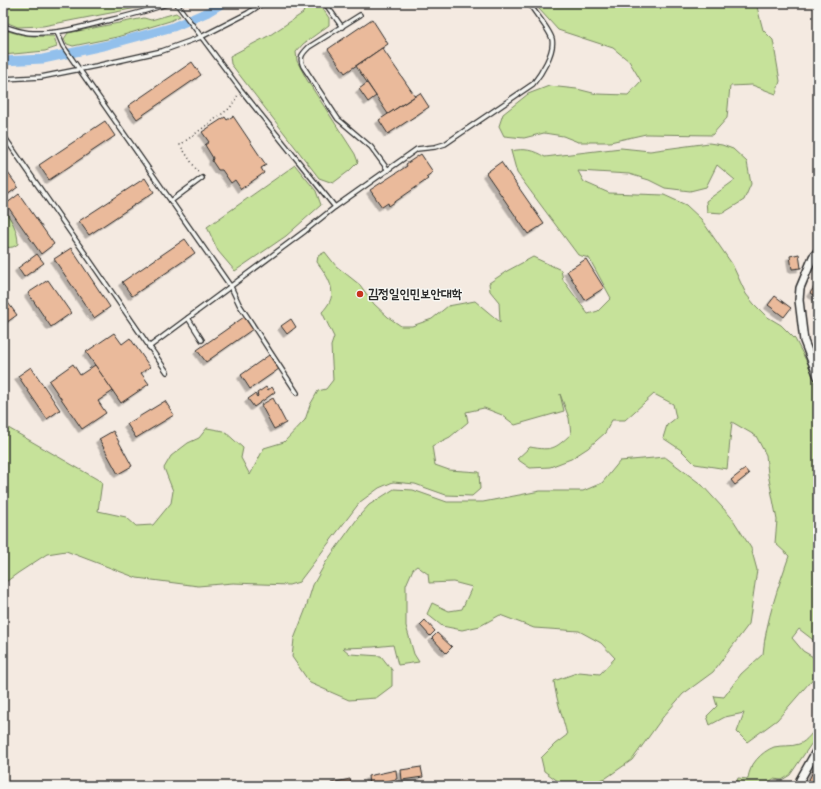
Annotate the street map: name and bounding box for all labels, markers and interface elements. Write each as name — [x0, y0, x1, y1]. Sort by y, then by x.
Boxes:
place label: 김정일인민보안대학 — [368, 286, 463, 303]
marker: 김정일인민보안대학 — [355, 289, 365, 299]

